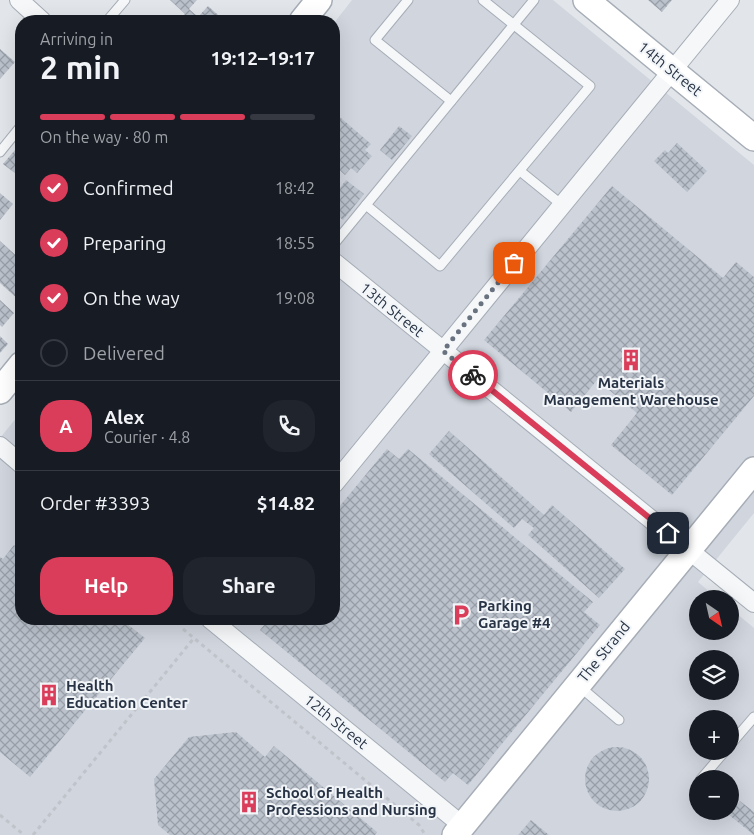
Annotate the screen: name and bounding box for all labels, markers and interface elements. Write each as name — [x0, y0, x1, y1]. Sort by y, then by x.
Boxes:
text: Arriving in — [40, 30, 113, 48]
street label: 14th Street — [635, 38, 706, 99]
text: 19:12–19:17 — [210, 47, 315, 69]
text: 2 min — [40, 49, 121, 85]
text: On the way · 80 m — [40, 128, 168, 146]
icon: check — [40, 174, 68, 202]
text: Confirmed — [83, 177, 174, 199]
text: 18:42 — [275, 179, 315, 197]
icon: check — [40, 229, 68, 257]
text: Preparing — [83, 232, 167, 254]
text: 18:55 — [275, 234, 315, 252]
pin — [493, 242, 535, 284]
icon: bag — [500, 249, 528, 277]
street label: 13th Street — [357, 279, 428, 340]
icon: check — [40, 284, 68, 312]
text: On the way — [83, 287, 180, 309]
text: 19:08 — [275, 289, 315, 307]
text: Delivered — [83, 342, 165, 364]
building icon: Materials Management Warehouse — [618, 347, 644, 373]
courier — [448, 350, 498, 400]
icon: bike — [459, 361, 487, 389]
place label: Materials Management Warehouse — [543, 374, 719, 408]
button: phone — [263, 400, 315, 452]
text: Alex — [104, 406, 144, 428]
text: A — [59, 415, 73, 437]
text: Courier · 4.8 — [104, 428, 190, 446]
text: Order #3393 — [40, 492, 150, 514]
text: $14.82 — [257, 492, 315, 514]
pin — [647, 512, 689, 554]
icon: home — [654, 519, 682, 547]
button: Help — [40, 557, 173, 615]
button: Share — [183, 557, 315, 615]
north arrow — [689, 590, 739, 640]
map controls — [689, 590, 739, 820]
place label: Parking Garage #4 — [478, 597, 551, 631]
parking icon: Parking Garage #4 — [448, 602, 474, 628]
street label: The Strand — [574, 618, 633, 685]
button: layers — [689, 650, 739, 700]
place label: Health Education Center — [66, 677, 188, 711]
building icon: Health Education Center — [36, 682, 62, 708]
street label: 12th Street — [301, 691, 372, 752]
button: + — [689, 710, 739, 760]
button: − — [689, 770, 739, 820]
place label: School of Health Professions and Nursing — [266, 784, 437, 818]
building icon: School of Health Professions and Nursing — [236, 789, 262, 815]

